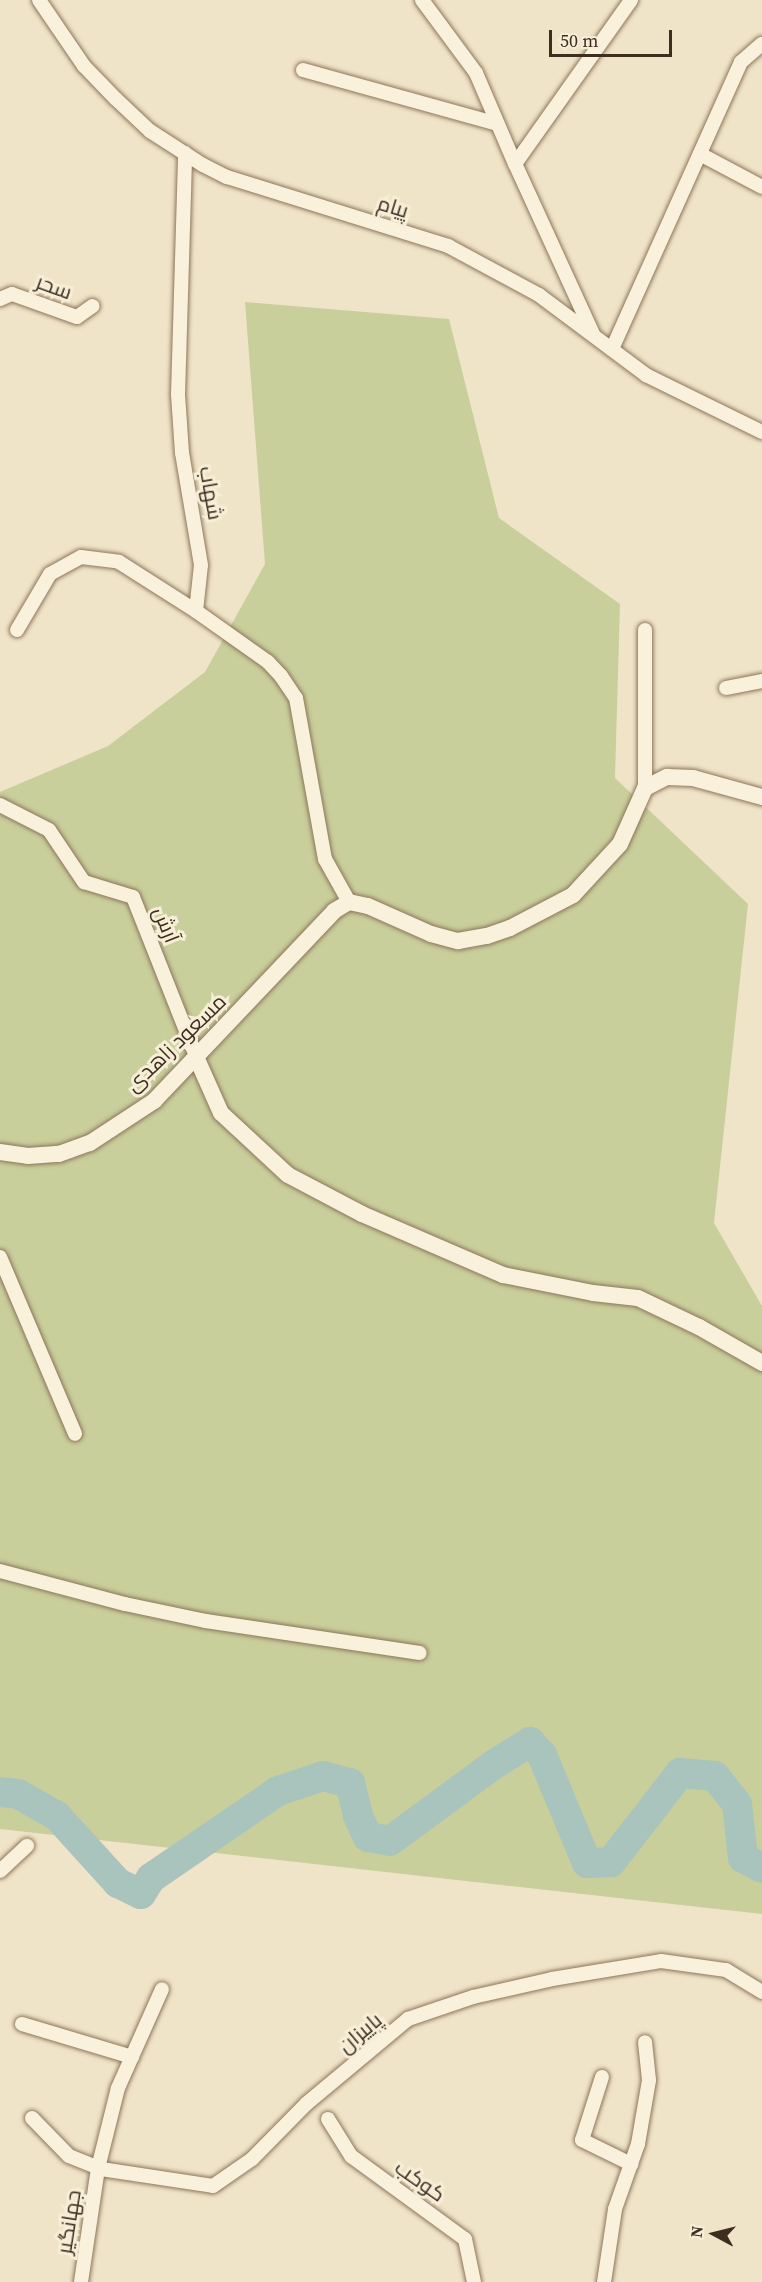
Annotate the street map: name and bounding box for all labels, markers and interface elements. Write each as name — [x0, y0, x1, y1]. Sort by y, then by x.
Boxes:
scale bar — [552, 18, 675, 56]
text: 50 m — [560, 28, 598, 53]
street label: پیام — [374, 190, 412, 224]
street label: سحر — [33, 269, 75, 305]
street label: شهاب — [194, 464, 228, 522]
street label: آرش — [147, 903, 185, 947]
street label: مسعود زاهدی — [120, 989, 232, 1097]
street label: پاییزان — [333, 2007, 387, 2059]
street label: کوکب — [390, 2155, 450, 2207]
street label: جهانگیر — [51, 2188, 87, 2256]
north arrow — [684, 2204, 744, 2264]
text: N — [685, 2225, 708, 2239]

